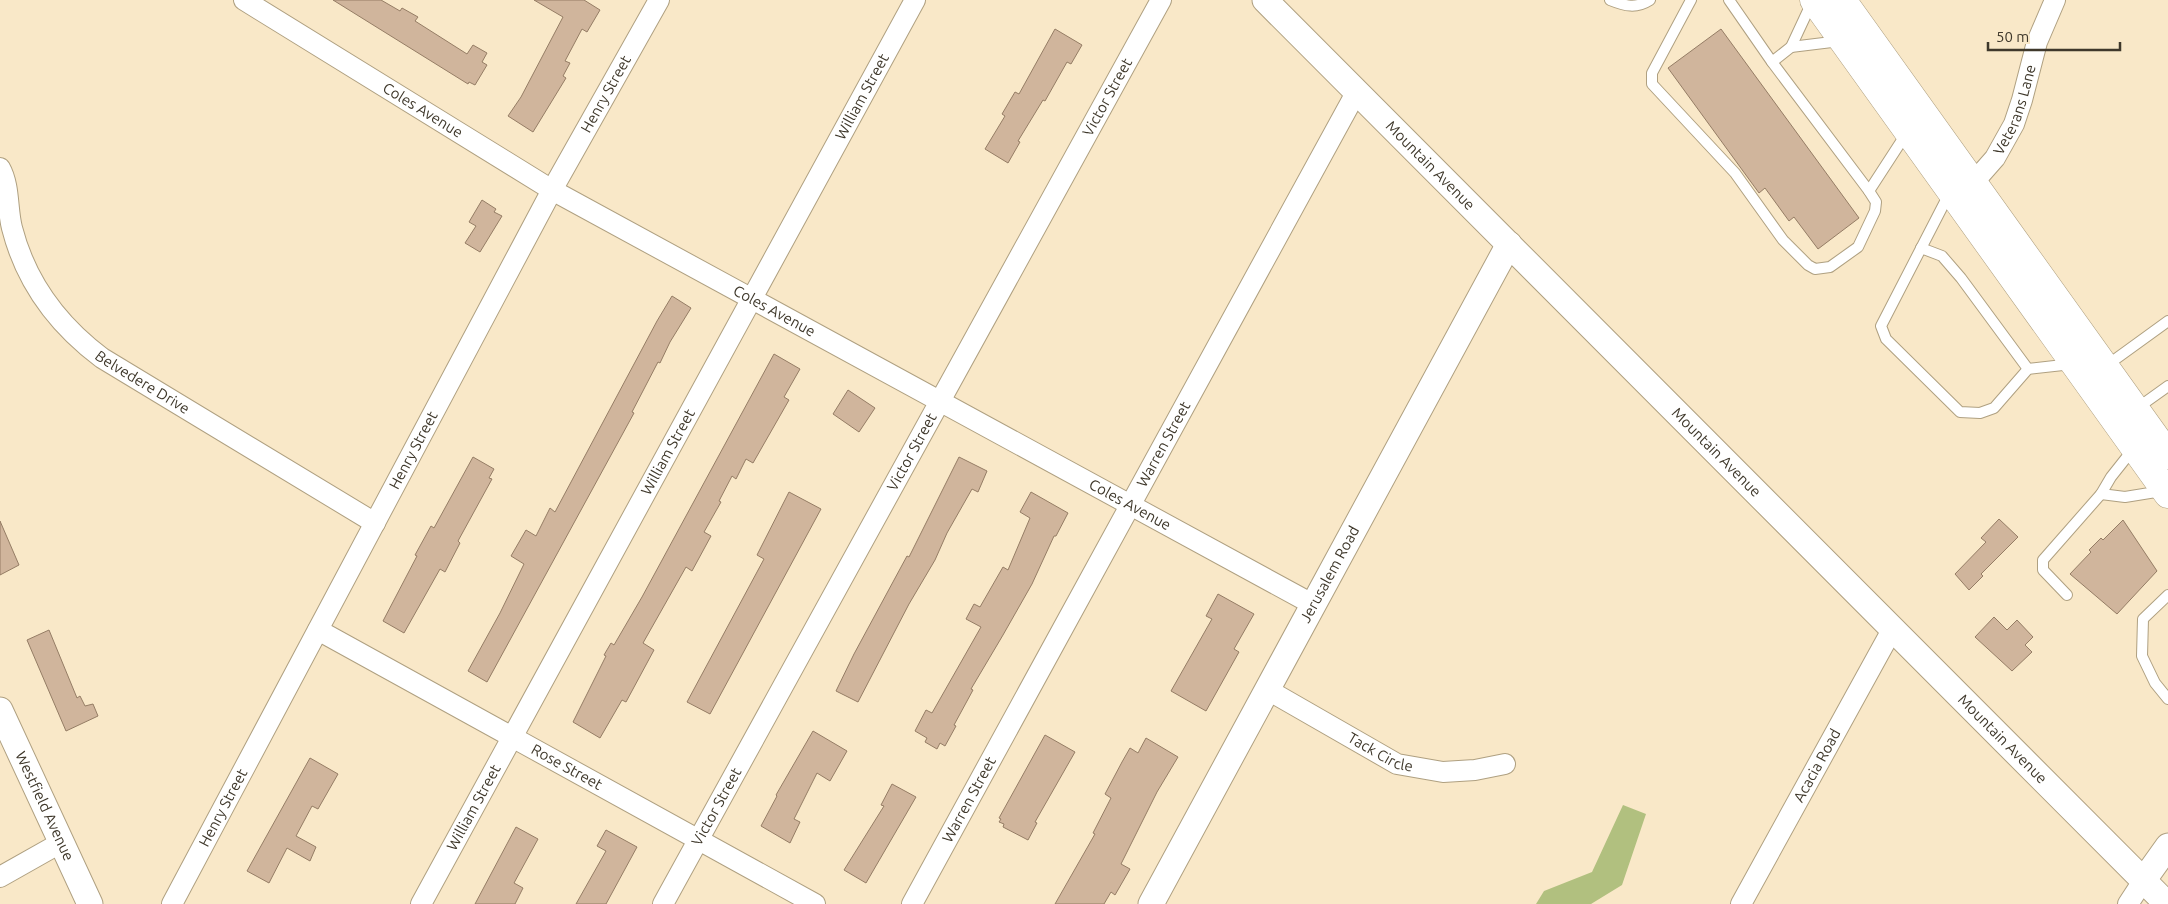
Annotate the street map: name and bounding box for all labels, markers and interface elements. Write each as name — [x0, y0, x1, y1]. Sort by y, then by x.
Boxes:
scale bar — [1988, 20, 2120, 52]
text: 50 m — [1996, 28, 2029, 45]
street label: William Street — [831, 50, 892, 142]
street label: Henry Street — [577, 52, 634, 135]
street label: Victor Street — [1079, 55, 1135, 139]
street label: Veterans Lane — [1990, 63, 2039, 158]
street label: Coles Avenue — [380, 79, 466, 141]
street label: Mountain Avenue — [1383, 117, 1479, 213]
street label: Coles Avenue — [731, 281, 818, 340]
street label: Belvedere Drive — [92, 347, 193, 417]
street label: Warren Street — [1133, 398, 1193, 490]
street label: Mountain Avenue — [1669, 404, 1765, 500]
street label: William Street — [637, 406, 698, 498]
street label: Henry Street — [385, 408, 441, 492]
street label: Victor Street — [883, 410, 940, 494]
street label: Coles Avenue — [1086, 475, 1174, 533]
street label: Jerusalem Road — [1296, 523, 1362, 625]
street label: Mountain Avenue — [1955, 691, 2051, 787]
street label: Acacia Road — [1790, 726, 1844, 805]
street label: Tack Circle — [1345, 729, 1414, 775]
street label: Rose Street — [529, 740, 605, 793]
street label: Westfield Avenue — [12, 749, 78, 863]
street label: Warren Street — [938, 754, 999, 845]
street label: William Street — [443, 761, 504, 853]
street label: Victor Street — [688, 765, 744, 848]
street label: Henry Street — [195, 766, 251, 849]

